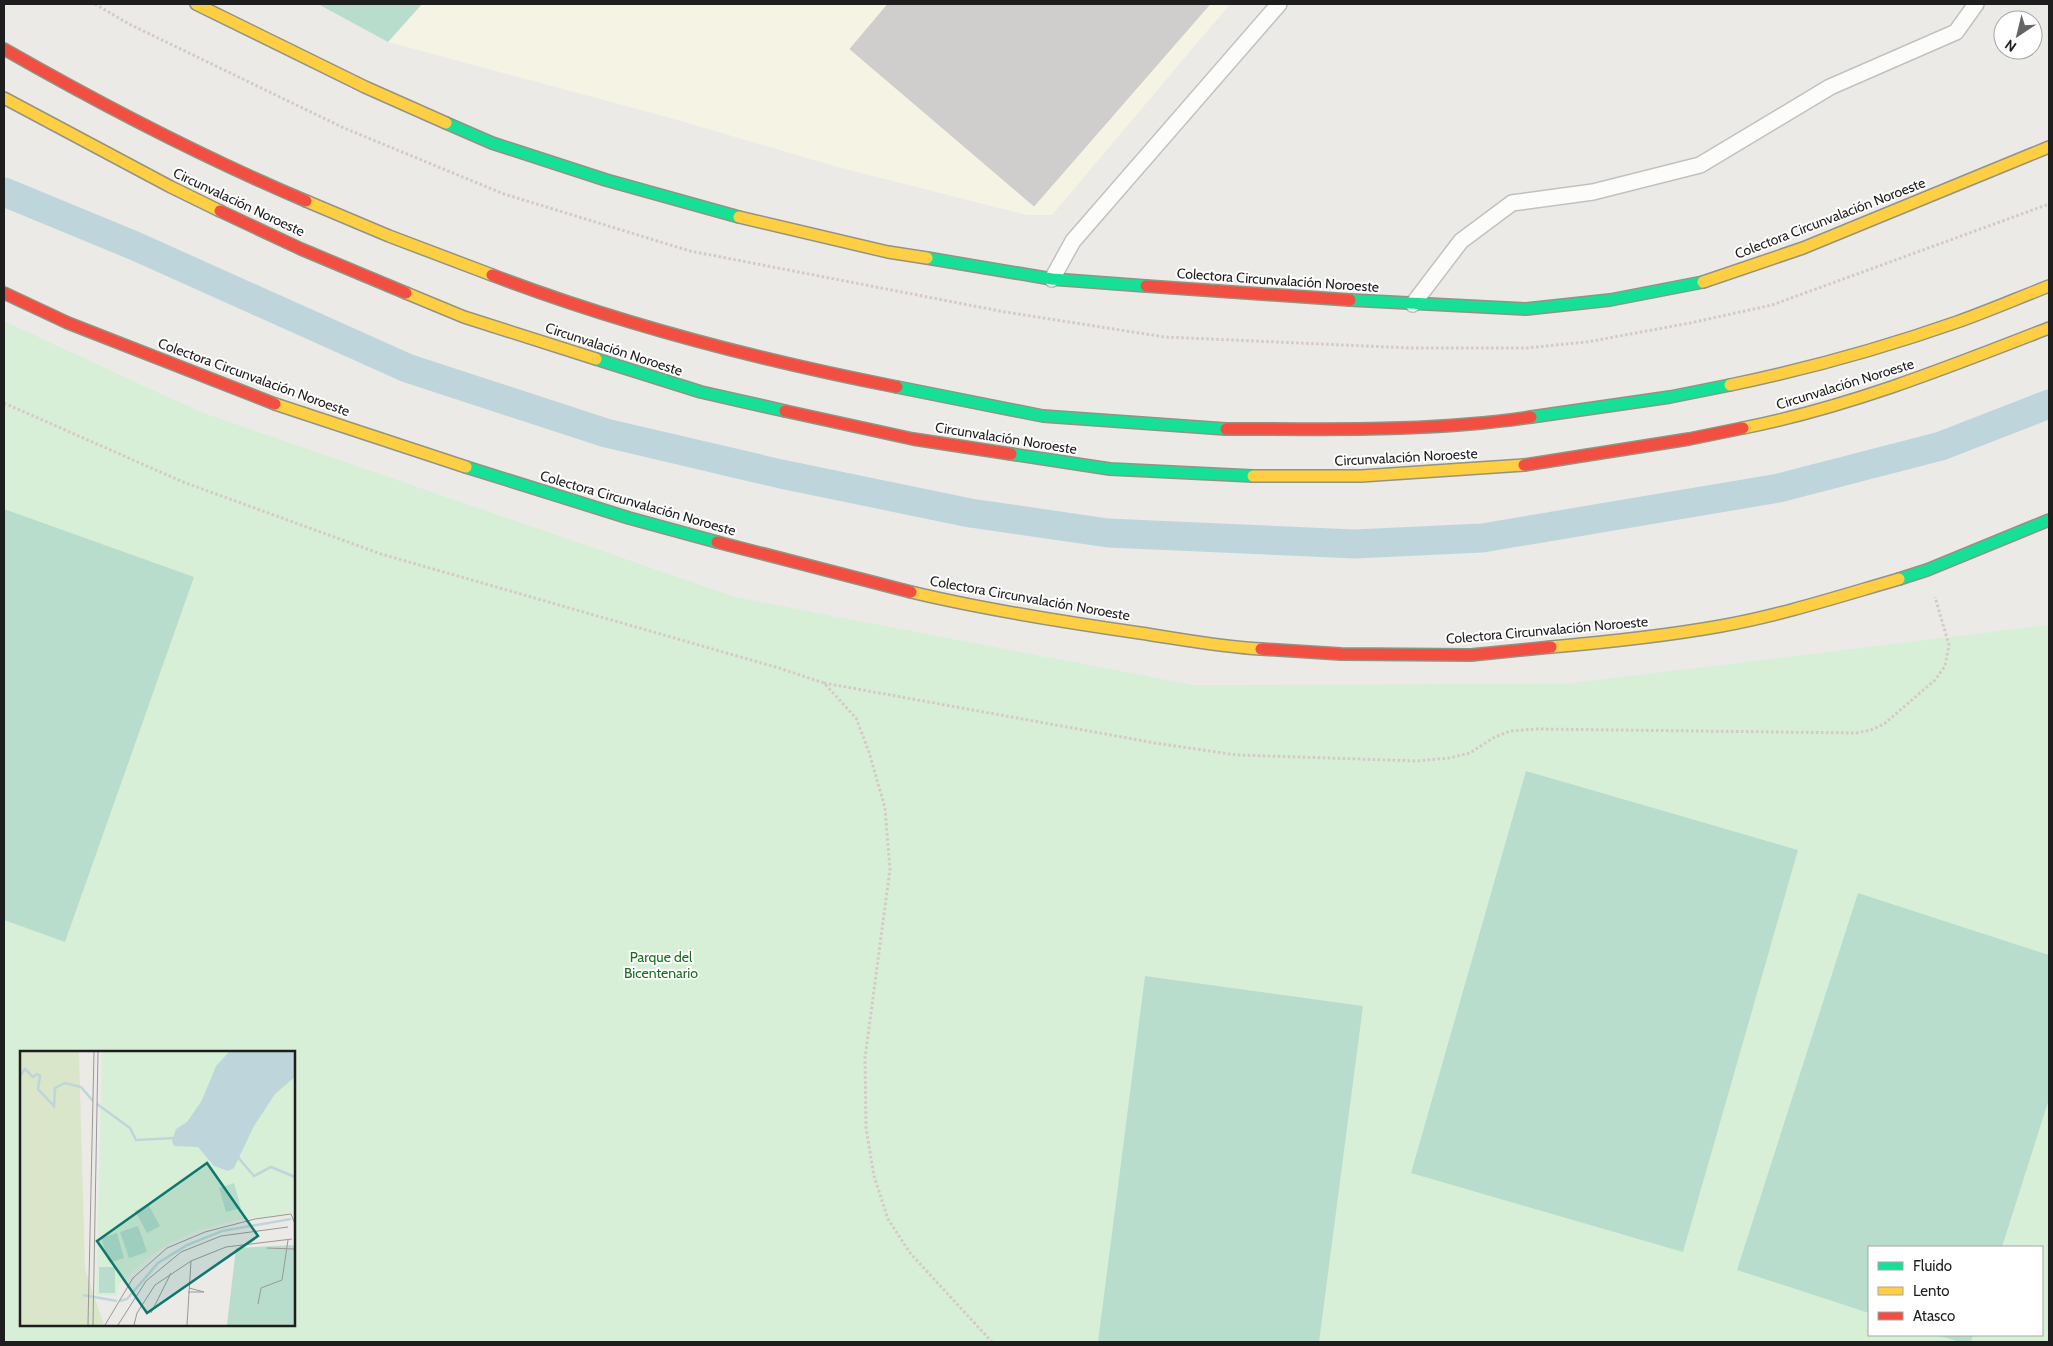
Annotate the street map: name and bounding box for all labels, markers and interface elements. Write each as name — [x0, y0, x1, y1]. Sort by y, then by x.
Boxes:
north arrow — [1993, 10, 2043, 60]
text: N — [2001, 35, 2020, 56]
street label: Circunvalación Noroeste — [170, 164, 308, 240]
street label: Colectora Circunvalación Noroeste — [1732, 173, 1928, 263]
street label: Colectora Circunvalación Noroeste — [1176, 264, 1380, 296]
street label: Circunvalación Noroeste — [543, 318, 685, 380]
street label: Colectora Circunvalación Noroeste — [156, 334, 352, 420]
street label: Circunvalación Noroeste — [1774, 354, 1916, 414]
street label: Circunvalación Noroeste — [934, 418, 1078, 458]
street label: Circunvalación Noroeste — [1334, 444, 1478, 470]
street label: Colectora Circunvalación Noroeste — [538, 466, 738, 540]
street label: Colectora Circunvalación Noroeste — [929, 572, 1131, 624]
street label: Colectora Circunvalación Noroeste — [1445, 612, 1649, 648]
park label: Parque del Bicentenario — [624, 948, 698, 982]
inset map — [20, 1051, 295, 1326]
legend — [1868, 1246, 2043, 1336]
text: Fluido — [1913, 1257, 1952, 1275]
text: Lento — [1913, 1282, 1950, 1300]
text: Atasco — [1913, 1307, 1955, 1325]

